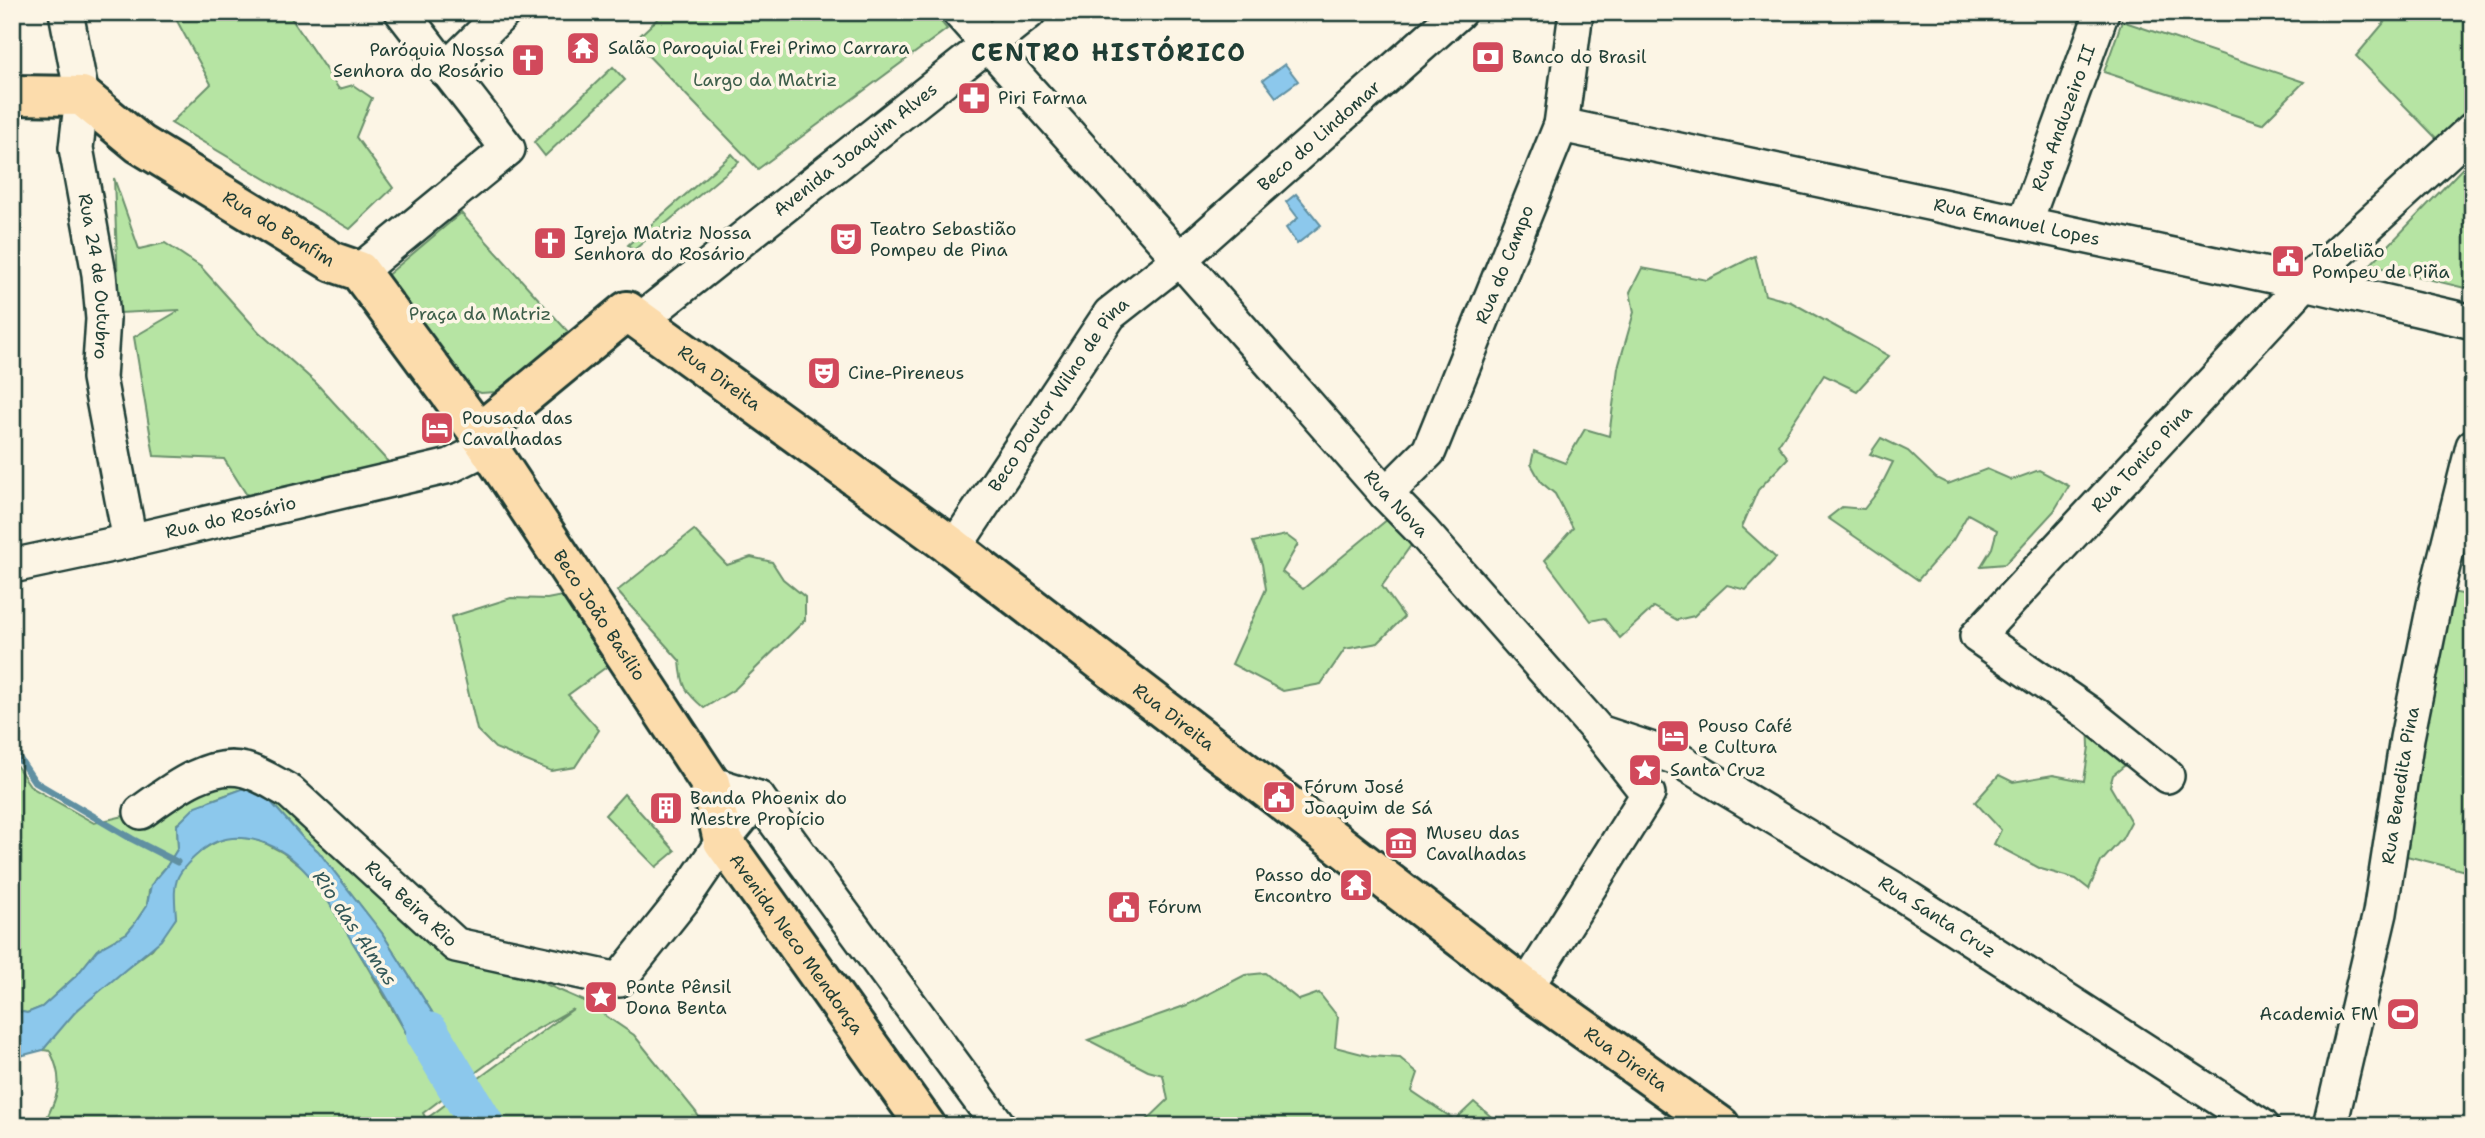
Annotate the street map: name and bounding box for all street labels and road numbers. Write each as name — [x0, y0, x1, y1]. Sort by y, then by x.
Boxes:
street label: Rua Anduzeiro II — [2026, 41, 2101, 194]
street label: Beco do Lindomar — [1252, 75, 1386, 197]
street label: Avenida Joaquim Alves — [768, 77, 942, 222]
street label: Rua do Bonfim — [218, 185, 339, 272]
street label: Rua 24 de Outubro — [73, 192, 115, 360]
street label: Rua Emanuel Lopes — [1932, 192, 2102, 251]
street label: Rua do Campo — [1470, 201, 1539, 328]
street label: Beco Doutor Wilno de Pina — [983, 292, 1134, 497]
street label: Rua Direita — [673, 340, 766, 416]
street label: Rua Tonico Pina — [2086, 400, 2197, 518]
street label: Rua Nova — [1358, 465, 1434, 543]
street label: Rua do Rosário — [163, 490, 298, 544]
street label: Beco João Basílio — [547, 545, 651, 685]
street label: Rua Direita — [1128, 678, 1220, 756]
street label: Rua Benedita Pina — [2376, 704, 2425, 866]
street label: Avenida Neco Mendonça — [724, 849, 869, 1039]
street label: Rua Beira Rio — [360, 855, 463, 952]
street label: Rua Santa Cruz — [1874, 870, 2001, 964]
street label: Rua Direita — [1579, 1021, 1673, 1097]

